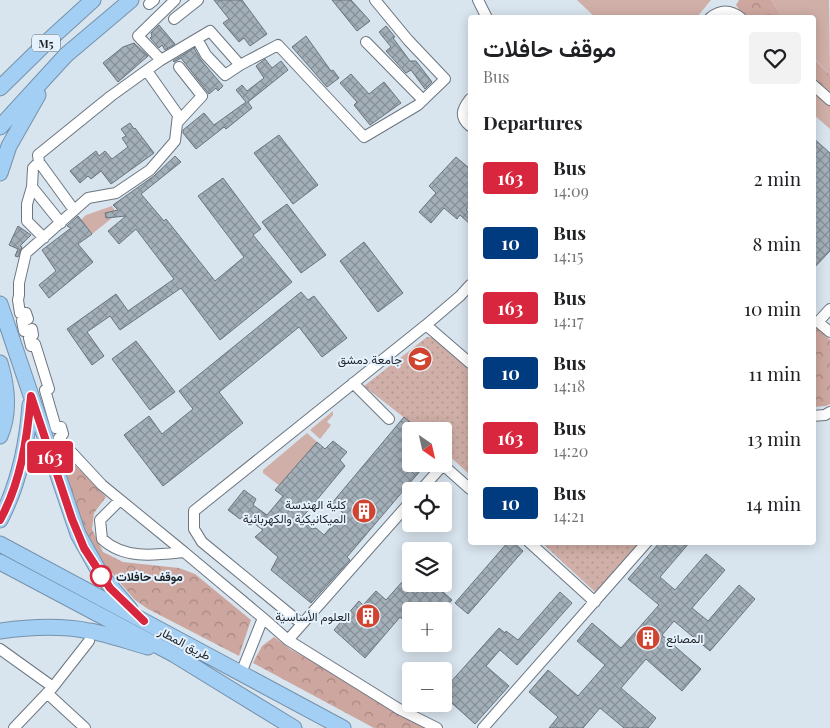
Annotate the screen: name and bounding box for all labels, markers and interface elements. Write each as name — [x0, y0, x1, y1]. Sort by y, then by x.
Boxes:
text: موقف حافلات — [483, 31, 616, 63]
button: heart — [749, 32, 801, 84]
road number: M5 — [32, 34, 60, 52]
text: Bus — [483, 66, 509, 87]
text: Departures — [483, 109, 583, 135]
text: Bus — [553, 154, 586, 180]
text: 2 min — [753, 165, 801, 191]
text: 163 — [498, 166, 523, 190]
text: 14:09 — [553, 180, 589, 201]
text: Bus — [553, 219, 586, 245]
text: 8 min — [753, 230, 801, 256]
text: 10 — [501, 231, 520, 255]
text: 14:15 — [553, 245, 583, 266]
text: Bus — [553, 284, 586, 310]
text: 10 min — [744, 295, 801, 321]
text: 163 — [498, 296, 523, 320]
text: 14:17 — [553, 310, 584, 331]
school or university icon: جامعة دمشق — [407, 346, 433, 372]
text: Bus — [553, 349, 586, 375]
place label: جامعة دمشق — [338, 351, 402, 368]
text: 11 min — [748, 360, 801, 386]
text: 10 — [501, 361, 520, 385]
text: 14:18 — [553, 375, 585, 396]
text: Bus — [553, 414, 586, 440]
north arrow — [402, 422, 452, 472]
map controls — [402, 422, 452, 712]
text: 13 min — [747, 425, 801, 451]
text: 163 — [498, 426, 523, 450]
text: 14:20 — [553, 440, 588, 461]
line badge: 163 — [21, 441, 79, 473]
text: 163 — [37, 445, 63, 469]
text: Bus — [553, 479, 586, 505]
button: locate — [402, 482, 452, 532]
text: 14 min — [746, 490, 801, 516]
text: 10 — [501, 491, 520, 515]
place label: كلية الهندسة الميكانيكية والكهربائية — [243, 496, 346, 527]
building icon: كلية الهندسة الميكانيكية والكهربائية — [351, 498, 377, 524]
text: 14:21 — [553, 505, 585, 526]
button: layers — [402, 542, 452, 592]
marker: موقف حافلات — [90, 565, 112, 587]
place label: موقف حافلات — [116, 568, 183, 585]
button: + — [402, 602, 452, 652]
building icon: العلوم الأساسية — [355, 603, 381, 629]
place label: العلوم الأساسية — [275, 608, 350, 625]
street label: طريق المطار — [155, 622, 214, 664]
building icon: المصانع — [635, 625, 661, 651]
place label: المصانع — [666, 630, 703, 648]
button: − — [402, 662, 452, 712]

